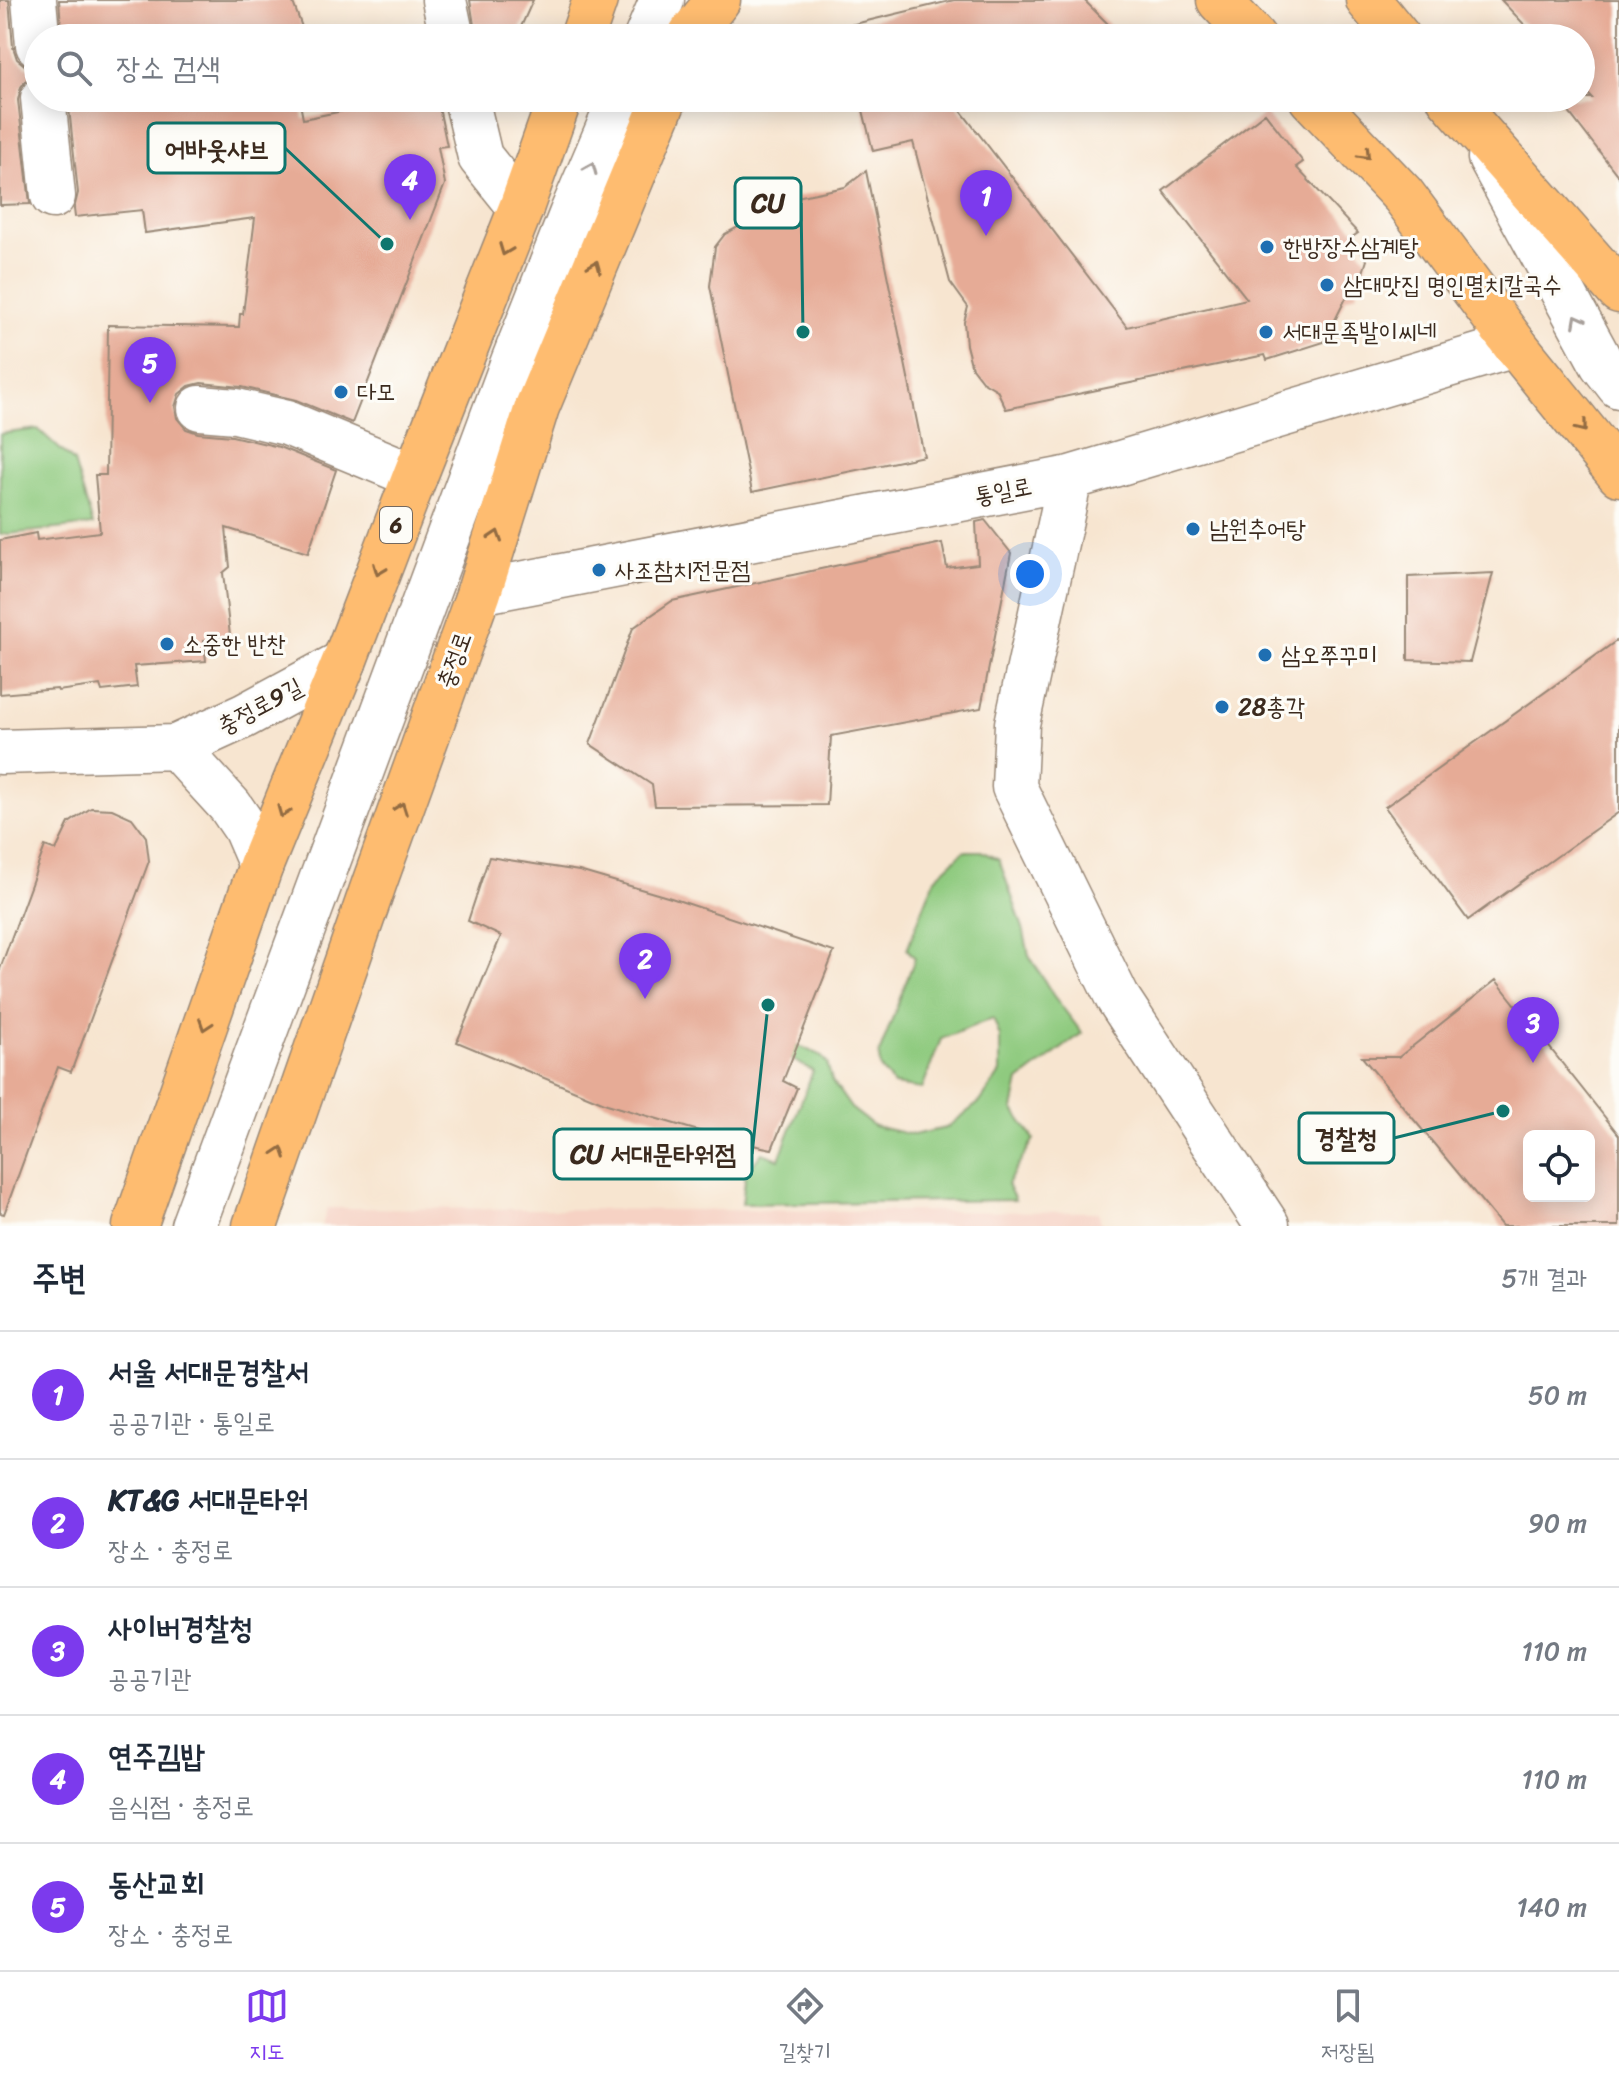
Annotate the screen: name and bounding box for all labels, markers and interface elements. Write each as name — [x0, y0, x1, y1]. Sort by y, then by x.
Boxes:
search box — [24, 24, 1595, 112]
text: 장소 검색 — [116, 41, 220, 95]
icon: search — [52, 46, 96, 90]
callout: 어바웃샤브 — [148, 123, 285, 173]
text: 어바웃샤브 — [165, 126, 269, 172]
one-way arrow — [1356, 145, 1370, 160]
pin: 4 — [384, 154, 436, 220]
one-way arrow — [582, 162, 598, 176]
pin: 1 — [960, 170, 1012, 236]
callout: CU — [735, 178, 801, 228]
text: CU — [750, 180, 787, 226]
place label: 한방장수삼계탕 — [1283, 226, 1419, 268]
marker: 한방장수삼계탕 — [1258, 238, 1276, 256]
one-way arrow — [498, 242, 515, 256]
one-way arrow — [586, 260, 602, 274]
place label: 삼대맛집 명인멸치칼국수 — [1343, 264, 1562, 306]
marker: 삼대맛집 명인멸치칼국수 — [1318, 276, 1336, 294]
place label: 서대문족발이씨네 — [1282, 311, 1437, 353]
one-way arrow — [1572, 314, 1588, 328]
marker: 서대문족발이씨네 — [1257, 323, 1275, 341]
pin: 5 — [124, 337, 176, 403]
place label: 다모 — [357, 371, 396, 413]
marker: 다모 — [332, 383, 350, 401]
one-way arrow — [1572, 418, 1586, 433]
street label: 통일로 — [971, 465, 1035, 517]
road number: 6 — [380, 507, 412, 543]
place label: 남원추어탕 — [1209, 508, 1306, 550]
marker: 남원추어탕 — [1184, 520, 1202, 538]
one-way arrow — [487, 530, 503, 544]
place label: 사조참치전문점 — [615, 549, 750, 591]
your location — [1010, 554, 1050, 594]
marker: 사조참치전문점 — [590, 561, 608, 579]
one-way arrow — [372, 562, 389, 576]
place label: 소중한 반찬 — [183, 623, 286, 665]
street label: 충정로 — [424, 626, 484, 694]
place label: 삼오쭈꾸미 — [1281, 634, 1378, 676]
marker: 소중한 반찬 — [158, 635, 176, 653]
marker: 삼오쭈꾸미 — [1256, 646, 1274, 664]
street label: 충정로9길 — [210, 666, 310, 746]
place label: 28총각 — [1238, 686, 1305, 728]
marker: 28총각 — [1213, 698, 1231, 716]
one-way arrow — [391, 802, 408, 816]
one-way arrow — [276, 804, 293, 818]
pin: 2 — [619, 933, 671, 999]
pin: 3 — [1507, 997, 1559, 1063]
one-way arrow — [199, 1017, 215, 1031]
callout: 경찰청 — [1299, 1113, 1394, 1163]
text: 경찰청 — [1315, 1115, 1377, 1161]
callout: CU 서대문타워점 — [554, 1129, 752, 1179]
map controls — [1523, 1130, 1595, 1202]
button: locate — [1523, 1130, 1595, 1202]
text: CU 서대문타워점 — [569, 1131, 736, 1177]
one-way arrow — [271, 1146, 287, 1160]
text: 주변 — [32, 1248, 87, 1308]
text: 5개 결과 — [1502, 1255, 1587, 1301]
text: 서울 서대문경찰서 — [108, 1345, 309, 1399]
text: 1 — [52, 1372, 64, 1418]
text: 50 m — [1528, 1372, 1587, 1418]
text: 공공기관 · 통일로 — [108, 1399, 275, 1445]
text: KT&G 서대문타워 — [108, 1473, 308, 1527]
text: 2 — [50, 1500, 66, 1546]
text: 90 m — [1528, 1500, 1587, 1546]
text: 장소 · 충정로 — [108, 1527, 233, 1573]
text: 사이버경찰청 — [108, 1601, 253, 1655]
text: 3 — [51, 1628, 65, 1674]
text: 110 m — [1522, 1628, 1587, 1674]
text: 공공기관 — [108, 1655, 192, 1701]
text: 연주김밥 — [108, 1729, 205, 1783]
text: 4 — [50, 1756, 66, 1802]
text: 110 m — [1522, 1756, 1587, 1802]
text: 음식점 · 충정로 — [108, 1783, 254, 1829]
text: 동산교회 — [108, 1857, 205, 1911]
text: 5 — [50, 1884, 66, 1930]
text: 140 m — [1516, 1884, 1587, 1930]
text: 장소 · 충정로 — [108, 1911, 233, 1957]
tab: 지도 — [245, 1984, 289, 2071]
tab: 길찾기 — [778, 1984, 832, 2071]
tab: 저장됨 — [1321, 1984, 1374, 2071]

